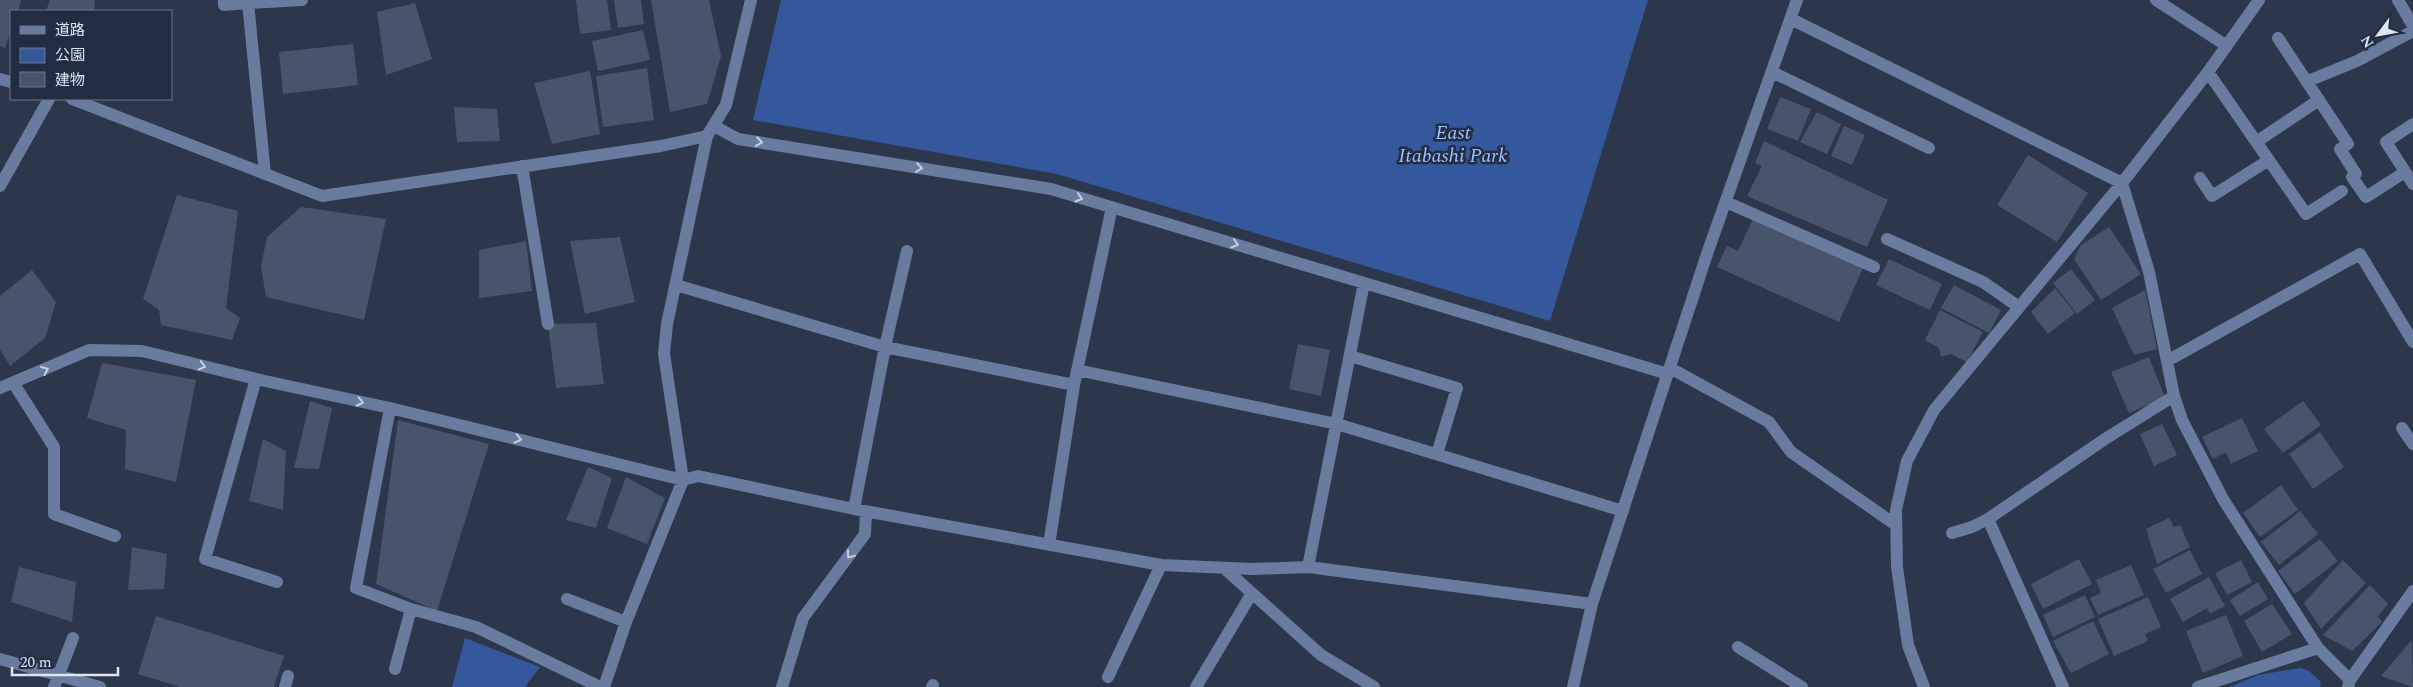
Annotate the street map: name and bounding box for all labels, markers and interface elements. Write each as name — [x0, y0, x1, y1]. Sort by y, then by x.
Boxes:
legend — [10, 10, 172, 100]
north arrow — [2353, 10, 2403, 60]
text: 道路 — [55, 19, 85, 42]
text: N — [2355, 31, 2379, 52]
text: 公園 — [55, 44, 85, 67]
text: 建物 — [55, 69, 85, 92]
park label: East Itabashi Park — [1398, 118, 1508, 171]
one-way arrow — [755, 136, 763, 147]
one-way arrow — [916, 162, 924, 173]
one-way arrow — [1074, 192, 1083, 202]
one-way arrow — [1230, 239, 1238, 249]
one-way arrow — [197, 360, 206, 371]
one-way arrow — [40, 365, 49, 376]
one-way arrow — [356, 396, 364, 406]
one-way arrow — [514, 433, 523, 444]
one-way arrow — [847, 549, 856, 559]
scale bar — [12, 644, 119, 676]
text: 20 m — [20, 651, 52, 674]

